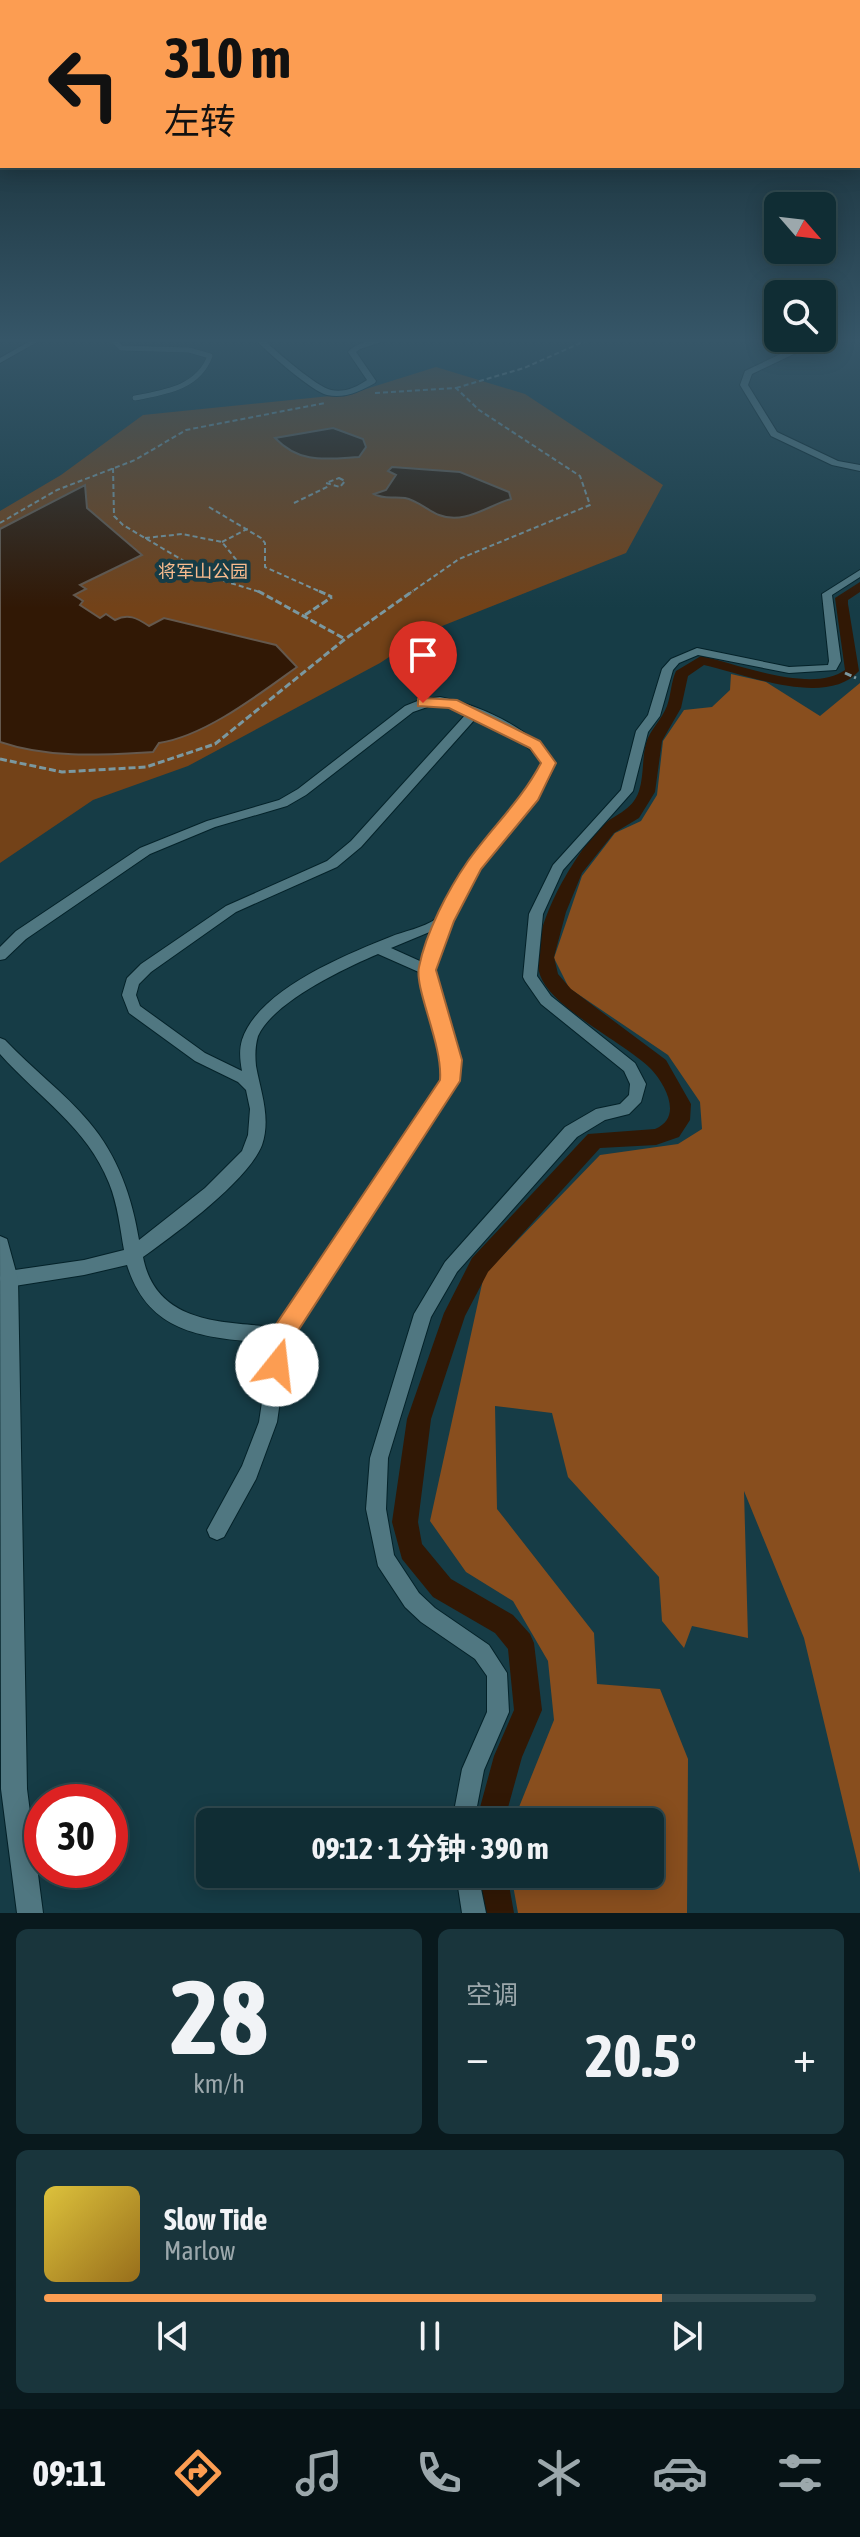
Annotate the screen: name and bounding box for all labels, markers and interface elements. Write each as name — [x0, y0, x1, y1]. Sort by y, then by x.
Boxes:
text: 310 m — [164, 26, 291, 90]
icon: left — [32, 32, 136, 136]
text: 左转 — [164, 100, 236, 142]
north arrow — [764, 192, 836, 264]
map controls — [764, 192, 836, 352]
button: search — [764, 280, 836, 352]
park label: 将军山公园 — [158, 561, 248, 582]
pin — [389, 621, 457, 703]
icon: arrive — [401, 633, 445, 677]
position arrow — [235, 1323, 319, 1407]
speed limit sign: 30 — [24, 1784, 128, 1888]
text: 09:12 · 1 分钟 · 390 m — [311, 1831, 549, 1865]
text: 28 — [170, 1957, 268, 2076]
text: 空调 — [466, 1980, 518, 2010]
text: 20.5° — [585, 2021, 697, 2090]
text: − — [466, 2031, 489, 2081]
text: + — [793, 2031, 816, 2081]
text: km/h — [193, 2069, 245, 2099]
text: Slow Tide — [164, 2202, 267, 2236]
text: Marlow — [164, 2236, 235, 2266]
icon: previous — [151, 2314, 195, 2358]
icon: pause — [408, 2314, 452, 2358]
icon: next — [665, 2314, 709, 2358]
icon: directions — [170, 2445, 226, 2501]
icon: music — [291, 2445, 347, 2501]
icon: phone — [411, 2445, 467, 2501]
icon: climate — [531, 2445, 587, 2501]
icon: car — [652, 2445, 708, 2501]
icon: filters — [772, 2445, 828, 2501]
text: 09:11 — [32, 2452, 106, 2494]

